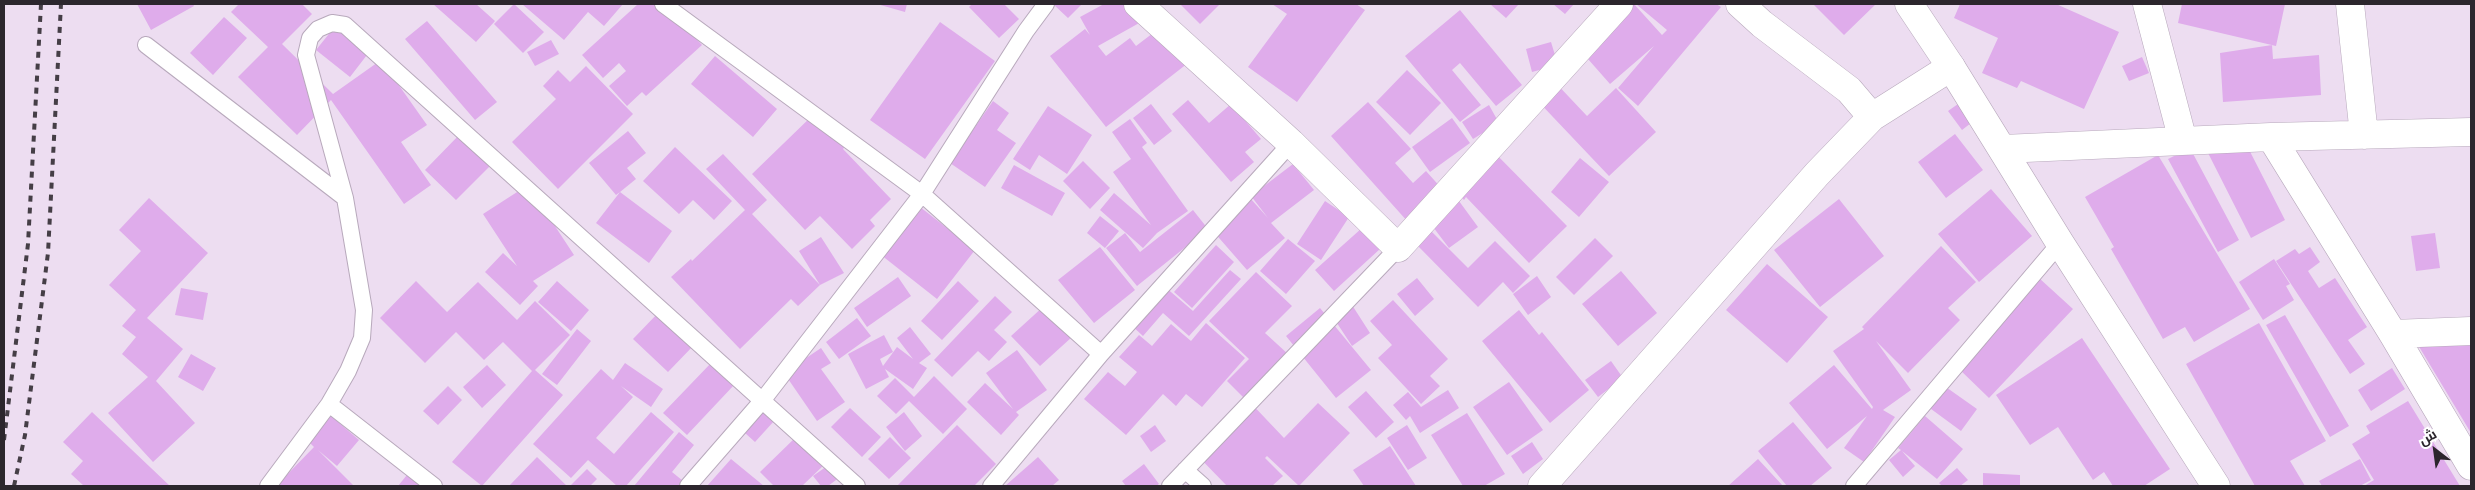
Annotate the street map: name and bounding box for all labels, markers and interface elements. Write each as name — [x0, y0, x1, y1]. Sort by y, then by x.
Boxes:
north arrow — [2410, 425, 2460, 475]
text: ش — [2415, 425, 2440, 449]

